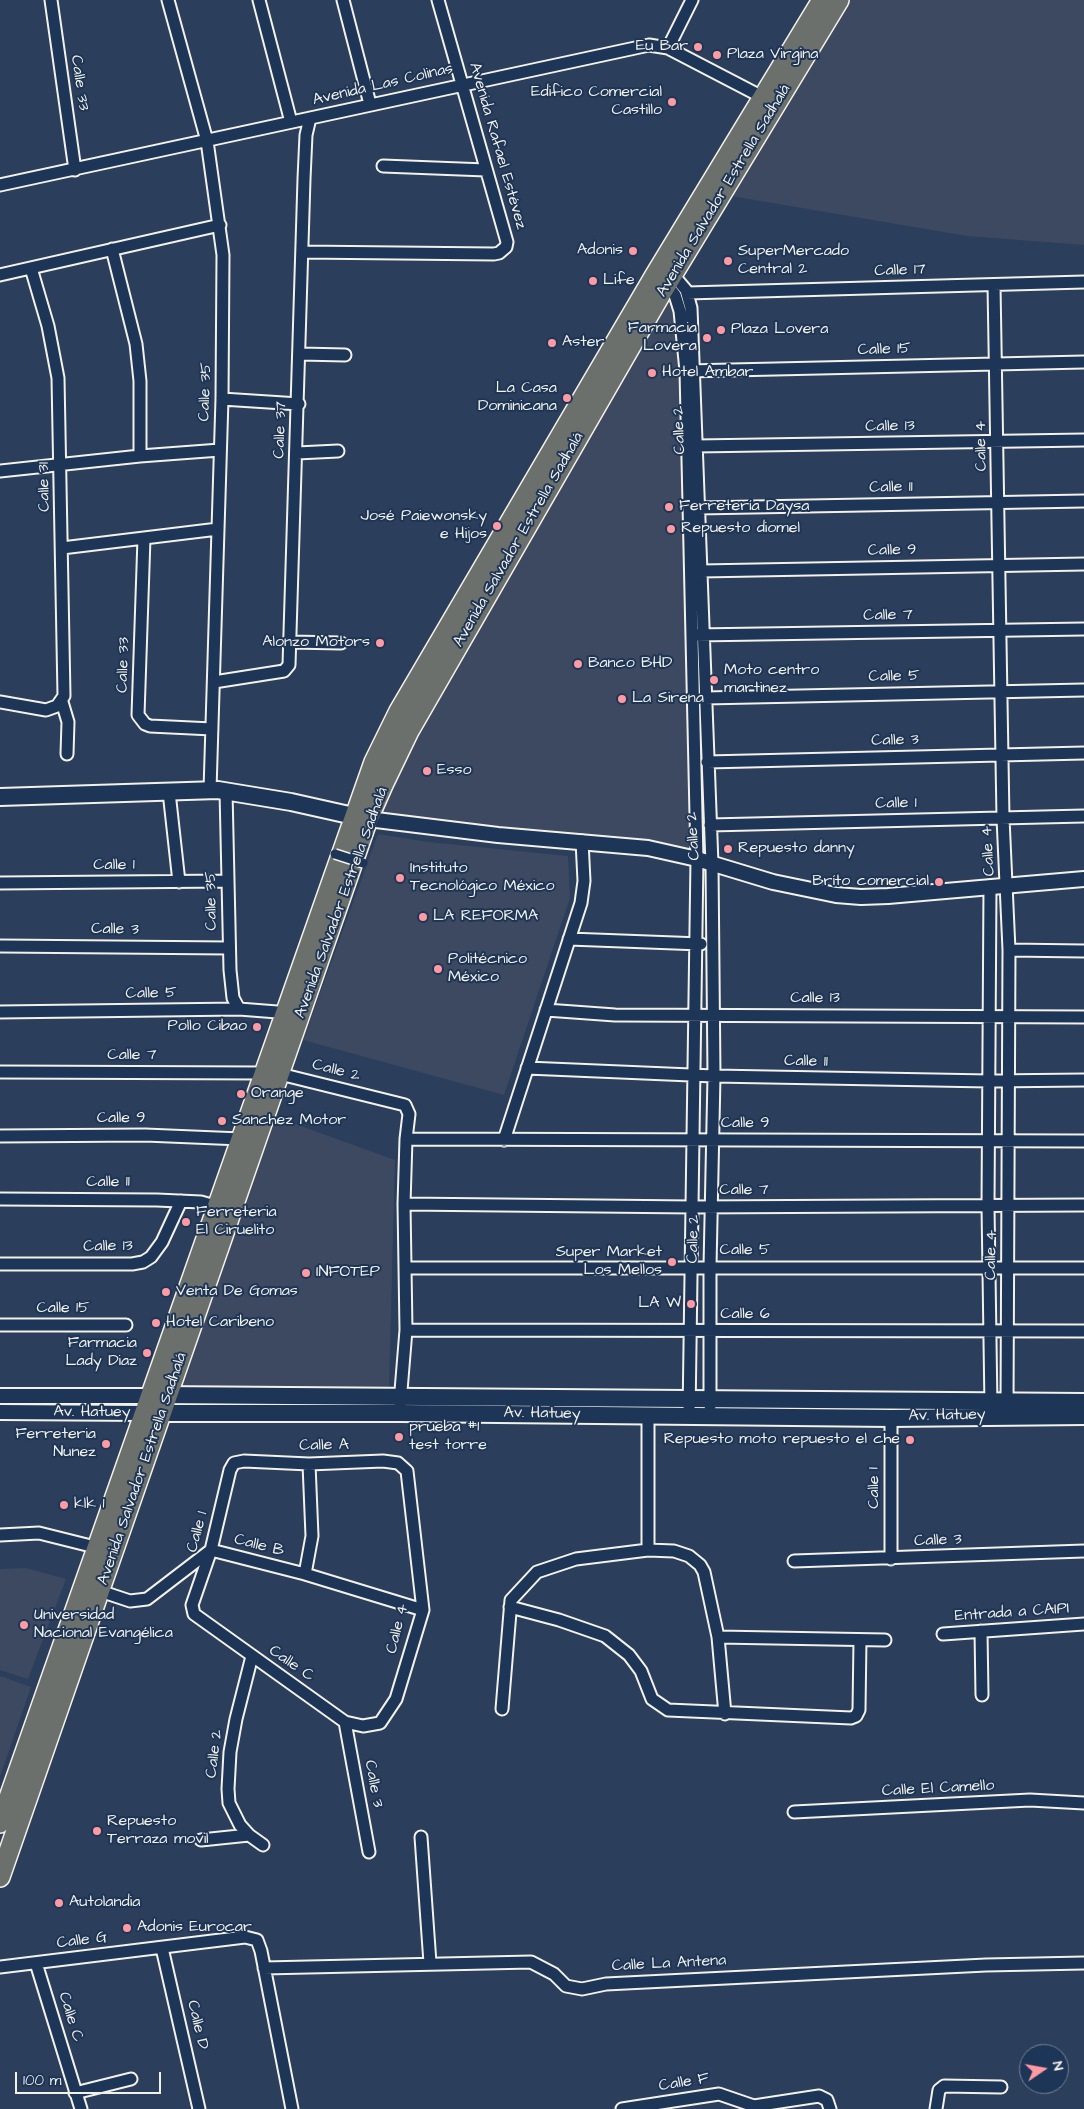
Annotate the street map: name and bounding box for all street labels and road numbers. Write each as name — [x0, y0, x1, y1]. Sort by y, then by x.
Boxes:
street label: Calle 33 — [66, 54, 92, 112]
street label: Avenida Las Colinas — [311, 60, 455, 110]
street label: Avenida Rafael Estévez — [464, 60, 530, 232]
street label: Avenida Salvador Estrella Sadhalá — [653, 81, 795, 301]
street label: Calle 17 — [874, 261, 926, 281]
street label: Calle 15 — [857, 339, 911, 361]
street label: Calle 35 — [195, 362, 217, 422]
street label: Calle 37 — [270, 401, 292, 459]
street label: Calle 2 — [670, 405, 690, 455]
street label: Calle 13 — [865, 417, 915, 437]
street label: Calle 4 — [972, 421, 992, 471]
street label: Avenida Salvador Estrella Sadhalá — [450, 429, 588, 651]
street label: Calle 31 — [35, 462, 55, 512]
street label: Calle 11 — [869, 478, 913, 498]
street label: Calle 9 — [868, 541, 916, 561]
street label: Calle 7 — [863, 606, 913, 626]
street label: Calle 33 — [113, 637, 135, 693]
street label: Calle 5 — [868, 667, 920, 687]
street label: Calle 3 — [871, 731, 919, 751]
street label: Avenida Salvador Estrella Sadhalá — [291, 785, 393, 1021]
street label: Calle 1 — [875, 794, 917, 814]
street label: Calle 2 — [683, 811, 705, 861]
street label: Calle 4 — [978, 825, 1000, 877]
street label: Calle 1 — [93, 856, 135, 876]
street label: Calle 35 — [202, 871, 222, 931]
street label: Calle 3 — [91, 920, 139, 940]
street label: Calle 5 — [125, 984, 177, 1004]
street label: Calle 13 — [790, 989, 840, 1009]
street label: Calle 7 — [107, 1046, 157, 1066]
street label: Calle 11 — [784, 1052, 828, 1072]
street label: Calle 2 — [310, 1056, 362, 1086]
street label: Calle 9 — [97, 1109, 145, 1129]
street label: Calle 9 — [721, 1114, 769, 1134]
street label: Calle 11 — [86, 1173, 130, 1193]
street label: Calle 7 — [719, 1181, 769, 1201]
street label: Calle 2 — [684, 1214, 704, 1264]
street label: Calle 4 — [982, 1230, 1002, 1280]
street label: Calle 13 — [83, 1237, 133, 1257]
street label: Calle 5 — [720, 1241, 770, 1261]
street label: Calle 15 — [37, 1299, 89, 1319]
street label: Calle 6 — [720, 1305, 770, 1325]
street label: Avenida Salvador Estrella Sadhalá — [94, 1350, 192, 1588]
street label: Av. Hatuey — [53, 1403, 131, 1423]
street label: Av. Hatuey — [503, 1404, 581, 1424]
street label: Av. Hatuey — [908, 1406, 986, 1426]
street label: Calle A — [299, 1436, 349, 1456]
street label: Calle 1 — [865, 1467, 885, 1509]
street label: Calle 1 — [183, 1509, 213, 1555]
street label: Calle B — [232, 1531, 286, 1561]
street label: Calle 3 — [914, 1531, 962, 1551]
street label: Entrada a CAIPI — [954, 1599, 1070, 1627]
street label: Calle 4 — [383, 1602, 413, 1656]
street label: Calle C — [265, 1642, 317, 1686]
street label: Calle 2 — [203, 1729, 227, 1779]
street label: Calle 3 — [359, 1759, 387, 1809]
street label: Calle El Camello — [881, 1776, 995, 1802]
street label: Calle G — [56, 1928, 108, 1954]
street label: Calle La Antena — [611, 1951, 727, 1977]
street label: Calle C — [53, 1990, 87, 2044]
street label: Calle D — [182, 1999, 212, 2051]
street label: Calle F — [657, 2070, 711, 2096]

